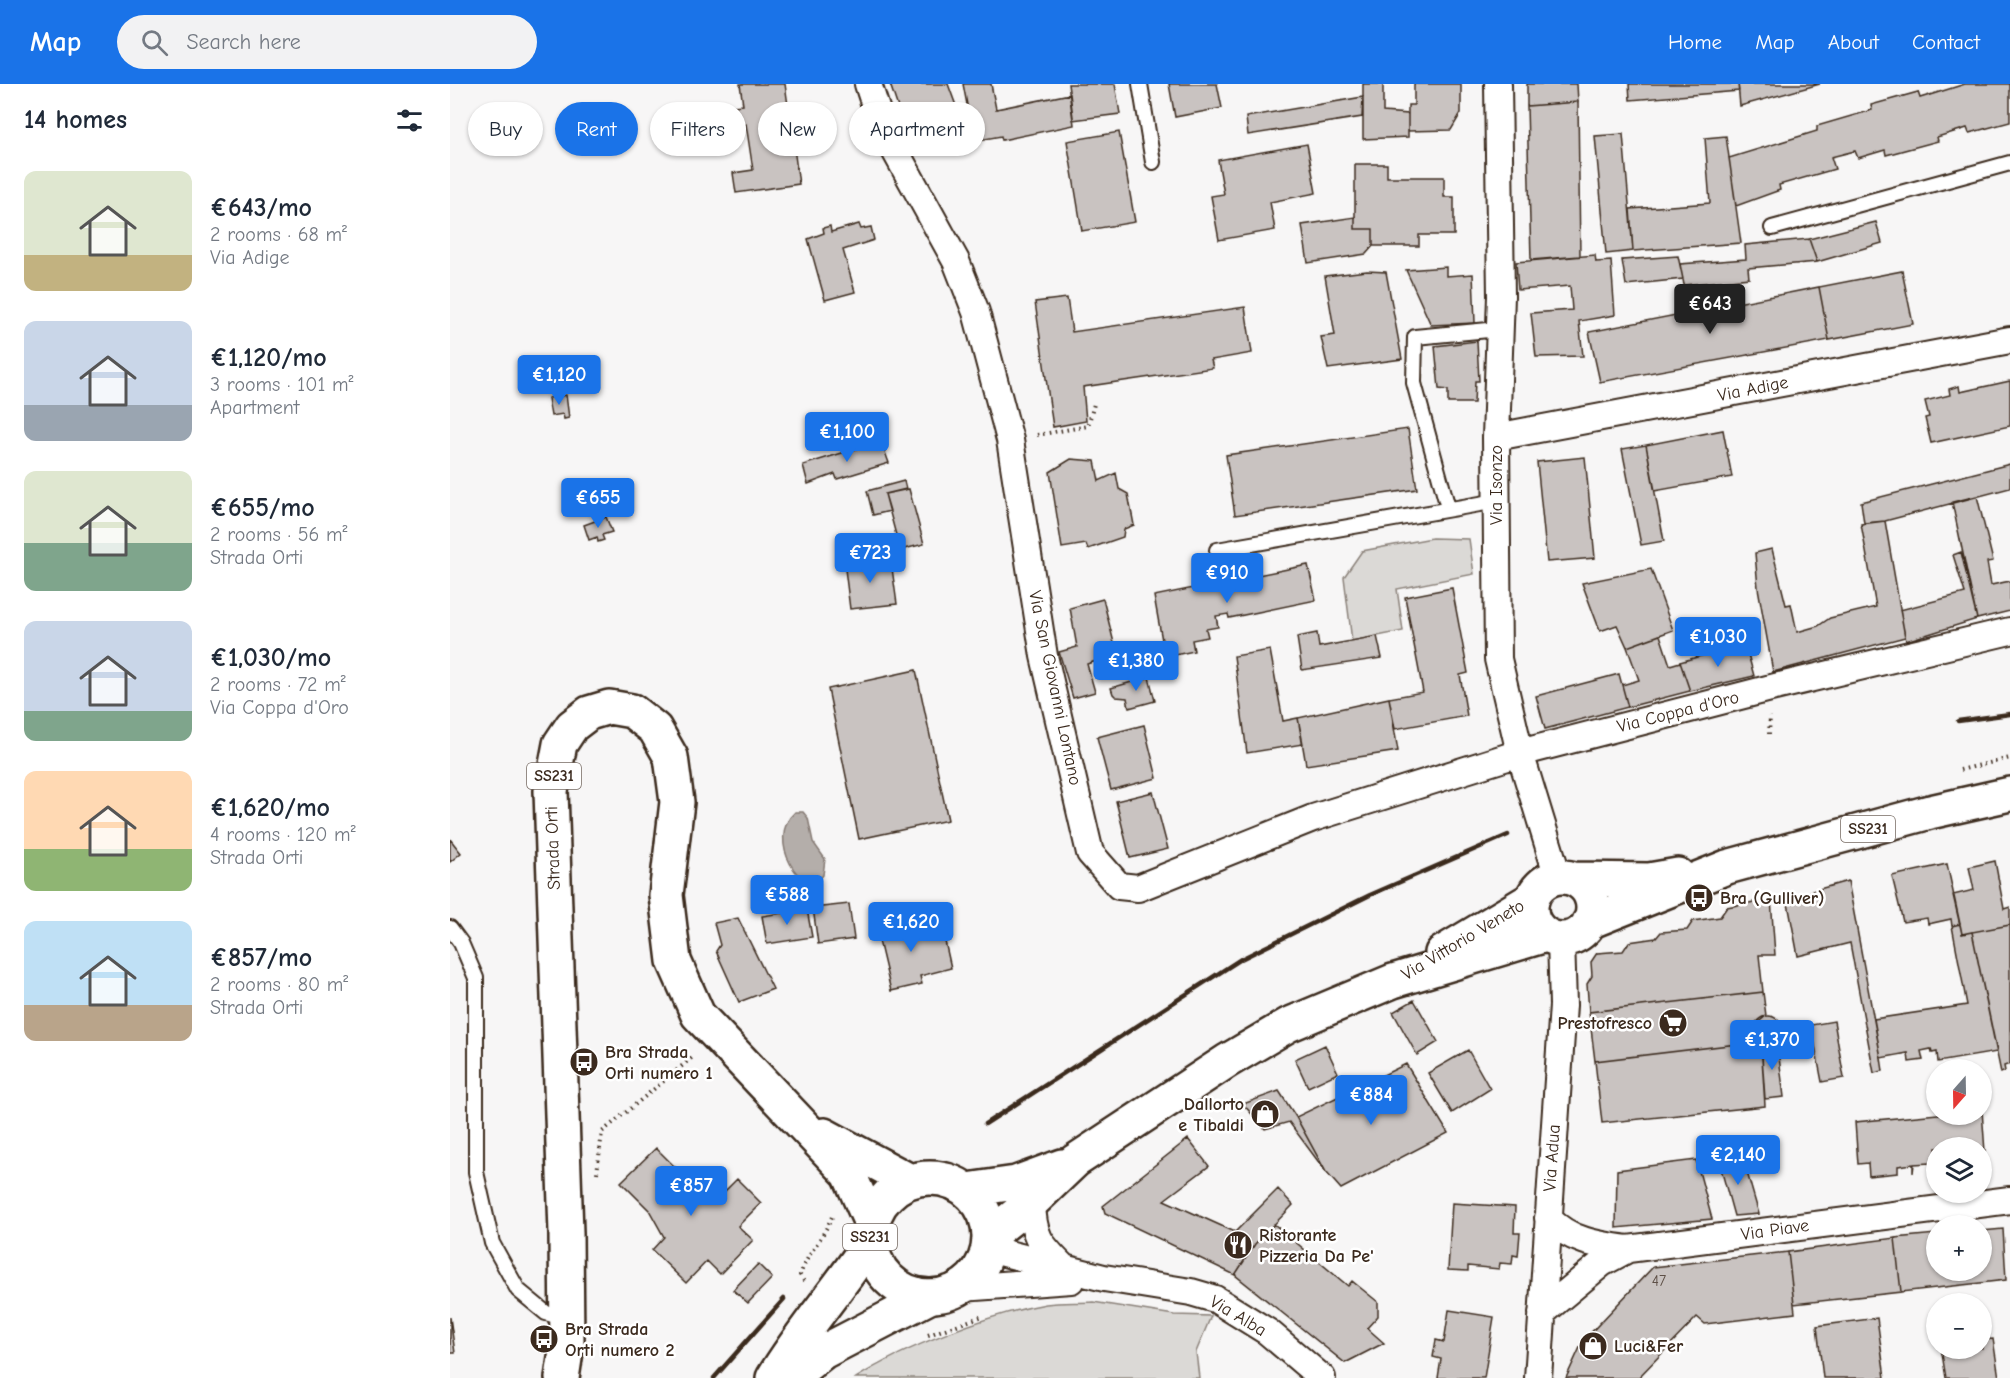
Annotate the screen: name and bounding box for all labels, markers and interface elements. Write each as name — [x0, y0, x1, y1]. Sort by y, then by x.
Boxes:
search box — [117, 15, 537, 69]
text: Map — [30, 26, 81, 58]
icon: search — [138, 26, 171, 59]
text: Search here — [186, 29, 301, 55]
text: Home — [1668, 30, 1722, 54]
text: Map — [1755, 30, 1795, 54]
text: About — [1828, 30, 1879, 54]
text: Contact — [1912, 30, 1980, 54]
chip: Buy — [468, 102, 543, 156]
chip: Rent — [555, 102, 638, 156]
chip: Filters — [650, 102, 746, 156]
chip: New — [758, 102, 837, 156]
chip: Apartment — [849, 102, 985, 156]
icon: filters — [393, 104, 426, 137]
text: 14 homes — [24, 105, 127, 135]
text: €643/mo — [210, 193, 312, 223]
icon: home — [72, 195, 144, 267]
text: 2 rooms · 68 m² — [210, 223, 347, 246]
text: Via Adige — [210, 246, 290, 269]
pin: €643 — [1674, 284, 1746, 335]
text: €643 — [1688, 292, 1732, 315]
text: €1,120/mo — [210, 343, 327, 373]
icon: home — [72, 345, 144, 417]
pin: €1,120 — [510, 355, 608, 406]
text: €1,120 — [532, 363, 586, 386]
street label: Via Adige — [1716, 372, 1790, 406]
text: 3 rooms · 101 m² — [210, 373, 354, 396]
text: Apartment — [210, 396, 300, 419]
pin: €1,100 — [798, 412, 896, 463]
text: €1,100 — [819, 420, 875, 443]
street label: Via Isonzo — [1486, 445, 1507, 525]
pin: €655 — [562, 478, 634, 529]
text: €655 — [575, 486, 621, 509]
text: €655/mo — [210, 493, 315, 523]
icon: home — [72, 495, 144, 567]
text: 2 rooms · 56 m² — [210, 523, 348, 546]
pin: €723 — [834, 533, 906, 584]
text: €723 — [849, 541, 891, 564]
text: Strada Orti — [210, 546, 303, 569]
pin: €910 — [1191, 553, 1263, 604]
text: €910 — [1205, 561, 1249, 584]
street label: Via San Giovanni Lontano — [1024, 589, 1086, 787]
pin: €1,030 — [1669, 617, 1767, 668]
text: €1,030 — [1689, 625, 1747, 648]
pin: €1,380 — [1087, 641, 1185, 692]
text: €1,030/mo — [210, 643, 331, 673]
icon: home — [72, 645, 144, 717]
text: €1,380 — [1108, 649, 1165, 672]
text: 2 rooms · 72 m² — [210, 673, 346, 696]
street label: Via Coppa d'Oro — [1615, 687, 1741, 737]
text: Via Coppa d'Oro — [210, 696, 349, 719]
road number: SS231 — [527, 763, 581, 789]
text: €1,620/mo — [210, 793, 330, 823]
icon: home — [72, 795, 144, 867]
street label: Strada Orti — [541, 806, 565, 890]
road number: SS231 — [1841, 816, 1895, 842]
text: 4 rooms · 120 m² — [210, 823, 356, 846]
text: Strada Orti — [210, 846, 303, 869]
pin: €588 — [751, 875, 823, 926]
bus stop icon: Bra (Gulliver) — [1683, 882, 1715, 914]
text: €588 — [765, 883, 809, 906]
place label: Bra (Gulliver) — [1720, 888, 1824, 909]
street label: Via Vittorio Veneto — [1398, 895, 1528, 985]
pin: €1,620 — [862, 902, 960, 953]
text: €1,620 — [882, 910, 940, 933]
text: €857/mo — [210, 943, 312, 973]
icon: home — [72, 945, 144, 1017]
text: 2 rooms · 80 m² — [210, 973, 348, 996]
text: Strada Orti — [210, 996, 303, 1019]
supermarket icon: Prestofresco — [1657, 1007, 1689, 1039]
place label: Prestofresco — [1557, 1013, 1652, 1034]
pin: €1,370 — [1723, 1020, 1821, 1071]
text: €1,370 — [1744, 1028, 1800, 1051]
place label: Bra Strada Orti numero 1 — [605, 1042, 712, 1084]
bus stop icon: Bra Strada Orti numero 1 — [568, 1046, 600, 1078]
north arrow — [1926, 1059, 1992, 1125]
map controls — [1926, 1059, 1992, 1359]
pin: €884 — [1335, 1075, 1407, 1126]
text: €884 — [1349, 1083, 1393, 1106]
place label: Dallorto e Tibaldi — [1178, 1094, 1244, 1136]
shop icon: Dallorto e Tibaldi — [1249, 1098, 1281, 1130]
street label: Via Adua — [1539, 1124, 1565, 1192]
pin: €2,140 — [1689, 1135, 1787, 1186]
button: layers — [1926, 1137, 1992, 1203]
text: €2,140 — [1710, 1143, 1766, 1166]
pin: €857 — [655, 1166, 727, 1217]
text: €857 — [669, 1174, 713, 1197]
street label: Via Piave — [1740, 1215, 1810, 1245]
button: + — [1926, 1215, 1992, 1281]
road number: SS231 — [843, 1224, 897, 1250]
place label: Ristorante Pizzeria Da Pe' — [1259, 1225, 1374, 1267]
restaurant icon: Ristorante Pizzeria Da Pe' — [1222, 1229, 1254, 1261]
house number: 47 — [1652, 1272, 1666, 1290]
street label: Via Alba — [1206, 1291, 1270, 1341]
button: − — [1926, 1293, 1992, 1359]
place label: Bra Strada Orti numero 2 — [565, 1319, 674, 1361]
bus stop icon: Bra Strada Orti numero 2 — [528, 1323, 560, 1355]
shop icon: Luci&Fer — [1577, 1330, 1609, 1362]
place label: Luci&Fer — [1614, 1336, 1684, 1357]

